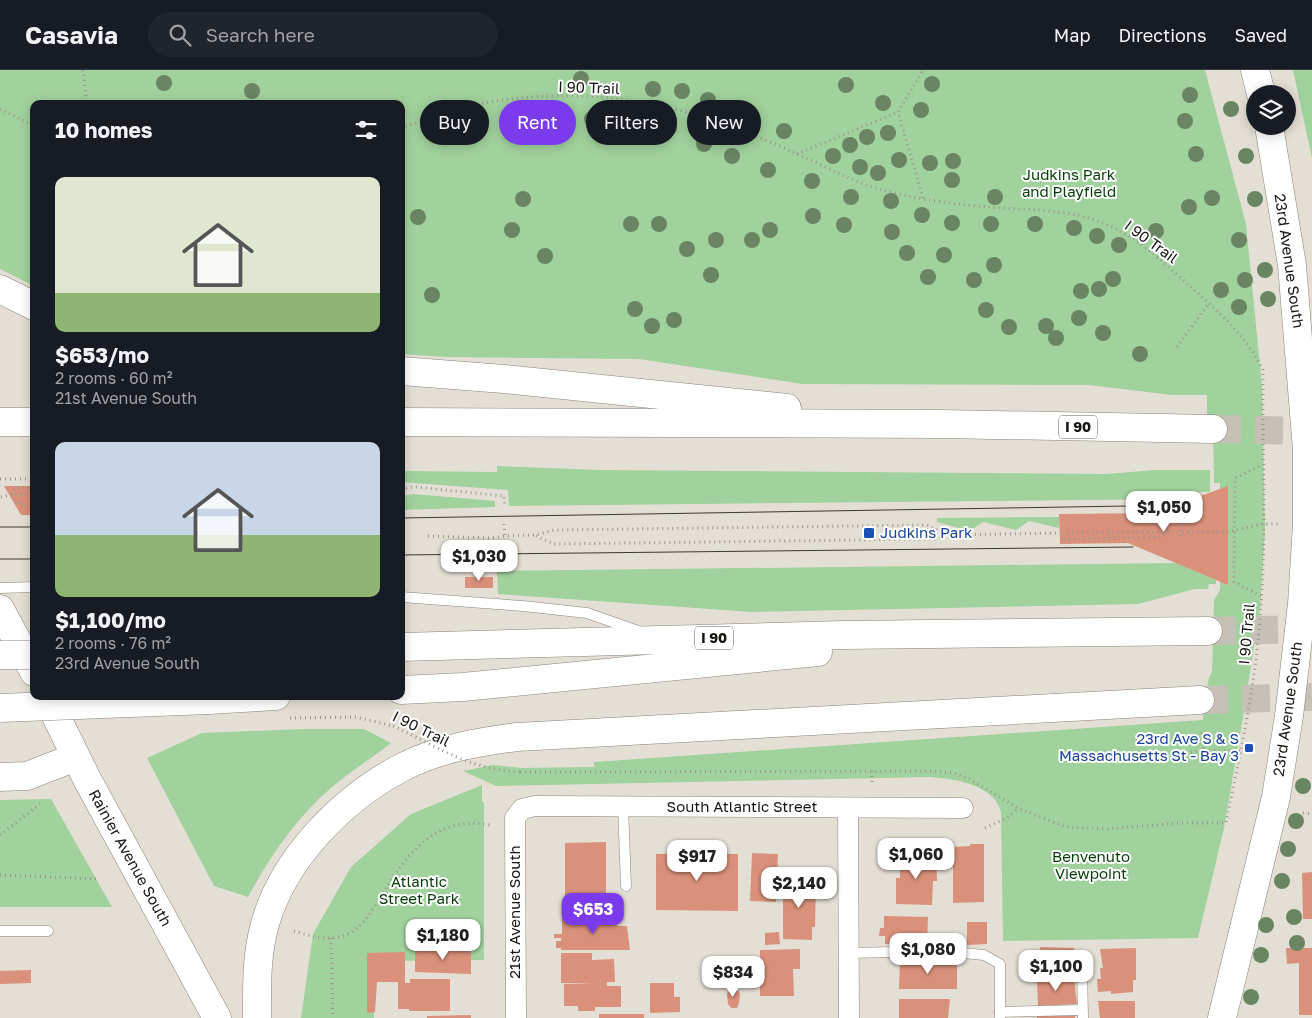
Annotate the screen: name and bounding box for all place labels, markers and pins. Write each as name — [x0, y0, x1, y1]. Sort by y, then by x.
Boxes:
pin: $1,050 — [1123, 490, 1205, 533]
place label: Judkins Park — [880, 523, 973, 541]
marker: Judkins Park — [862, 526, 876, 540]
pin: $1,030 — [438, 540, 520, 582]
place label: 23rd Ave S & S Massachusetts St - Bay 3 — [1059, 729, 1239, 764]
marker: 23rd Ave S & S Massachusetts St - Bay 3 — [1243, 742, 1255, 754]
pin: $1,060 — [875, 838, 957, 880]
pin: $917 — [667, 840, 727, 882]
pin: $2,140 — [758, 866, 840, 909]
pin: $653 — [563, 892, 623, 935]
pin: $1,180 — [402, 918, 484, 961]
pin: $1,080 — [887, 932, 969, 975]
pin: $1,100 — [1015, 950, 1097, 992]
pin: $834 — [703, 956, 763, 998]

